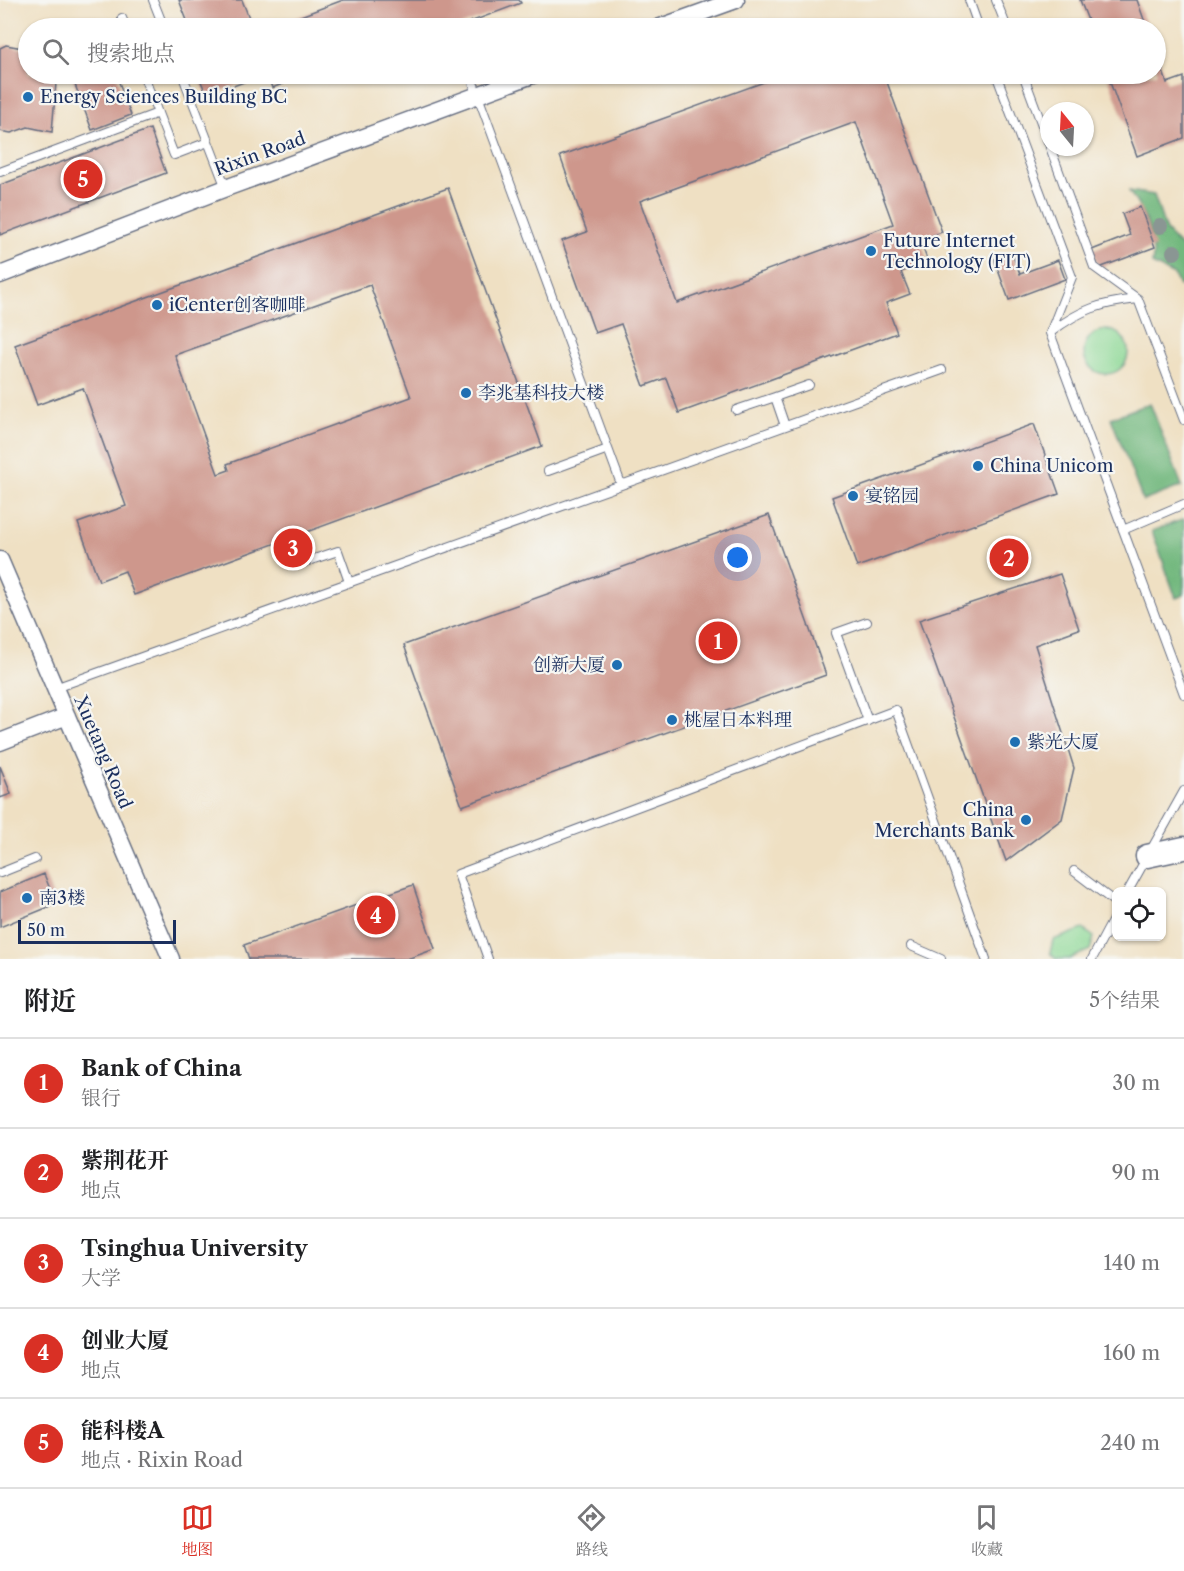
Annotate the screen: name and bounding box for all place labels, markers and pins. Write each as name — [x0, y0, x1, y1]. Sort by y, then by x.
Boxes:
place label: Energy Sciences Building BC — [40, 86, 287, 108]
marker: Energy Sciences Building BC — [21, 90, 35, 104]
pin: 5 — [64, 156, 103, 201]
place label: Future Internet Technology (FIT) — [883, 230, 1031, 273]
marker: Future Internet Technology (FIT) — [864, 244, 878, 258]
place label: iCenter创客咖啡 — [169, 294, 306, 316]
marker: iCenter创客咖啡 — [150, 298, 164, 312]
place label: 李兆基科技大楼 — [478, 382, 604, 404]
marker: 李兆基科技大楼 — [459, 386, 473, 400]
place label: China Unicom — [990, 455, 1114, 477]
marker: China Unicom — [971, 459, 985, 473]
place label: 宴铭园 — [865, 485, 919, 507]
marker: 宴铭园 — [846, 489, 860, 503]
pin: 3 — [274, 526, 312, 570]
pin: 2 — [990, 536, 1028, 580]
pin: 1 — [698, 618, 738, 664]
place label: 创新大厦 — [533, 654, 605, 676]
marker: 创新大厦 — [610, 658, 624, 672]
place label: 桃屋日本料理 — [684, 709, 792, 731]
marker: 桃屋日本料理 — [665, 713, 679, 727]
place label: 紫光大厦 — [1027, 731, 1099, 753]
marker: 紫光大厦 — [1008, 735, 1022, 749]
place label: China Merchants Bank — [875, 799, 1016, 842]
marker: China Merchants Bank — [1019, 813, 1033, 827]
place label: 南3楼 — [39, 887, 85, 909]
marker: 南3楼 — [20, 891, 34, 905]
pin: 4 — [356, 892, 395, 938]

